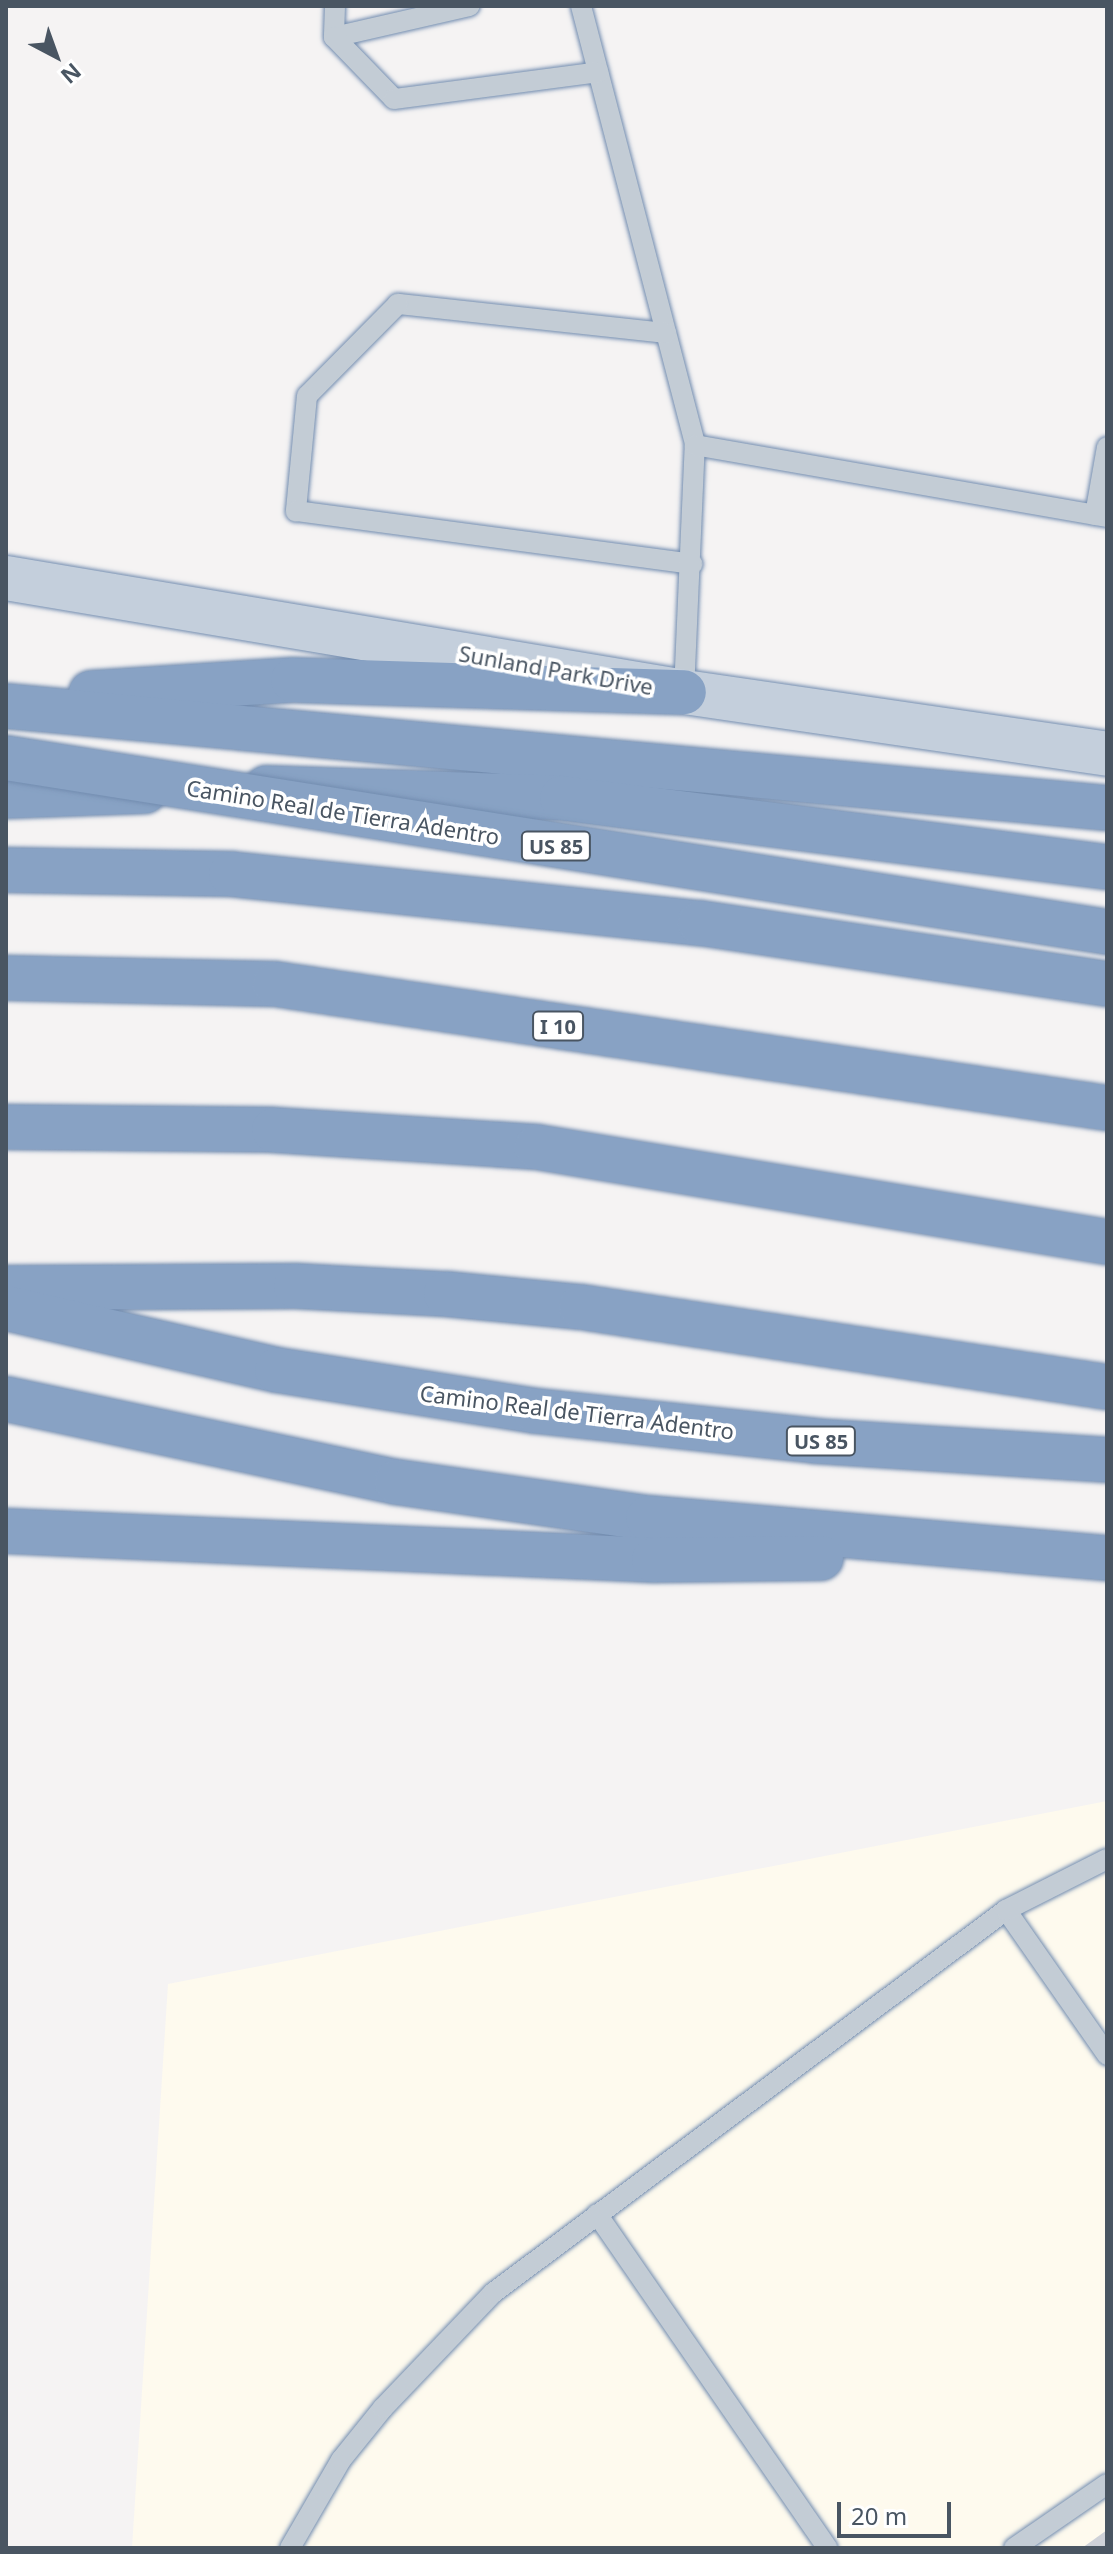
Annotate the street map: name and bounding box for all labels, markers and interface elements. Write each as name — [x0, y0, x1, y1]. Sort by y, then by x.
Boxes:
north arrow — [16, 16, 96, 96]
text: N — [55, 57, 88, 91]
street label: Sunland Park Drive — [457, 640, 655, 700]
street label: Camino Real de Tierra Adentro — [185, 774, 501, 850]
road number: US 85 — [520, 830, 592, 862]
road number: I 10 — [532, 1010, 584, 1042]
street label: Camino Real de Tierra Adentro — [418, 1380, 736, 1444]
road number: US 85 — [785, 1425, 857, 1457]
scale bar — [841, 2486, 955, 2536]
text: 20 m — [851, 2499, 907, 2532]

